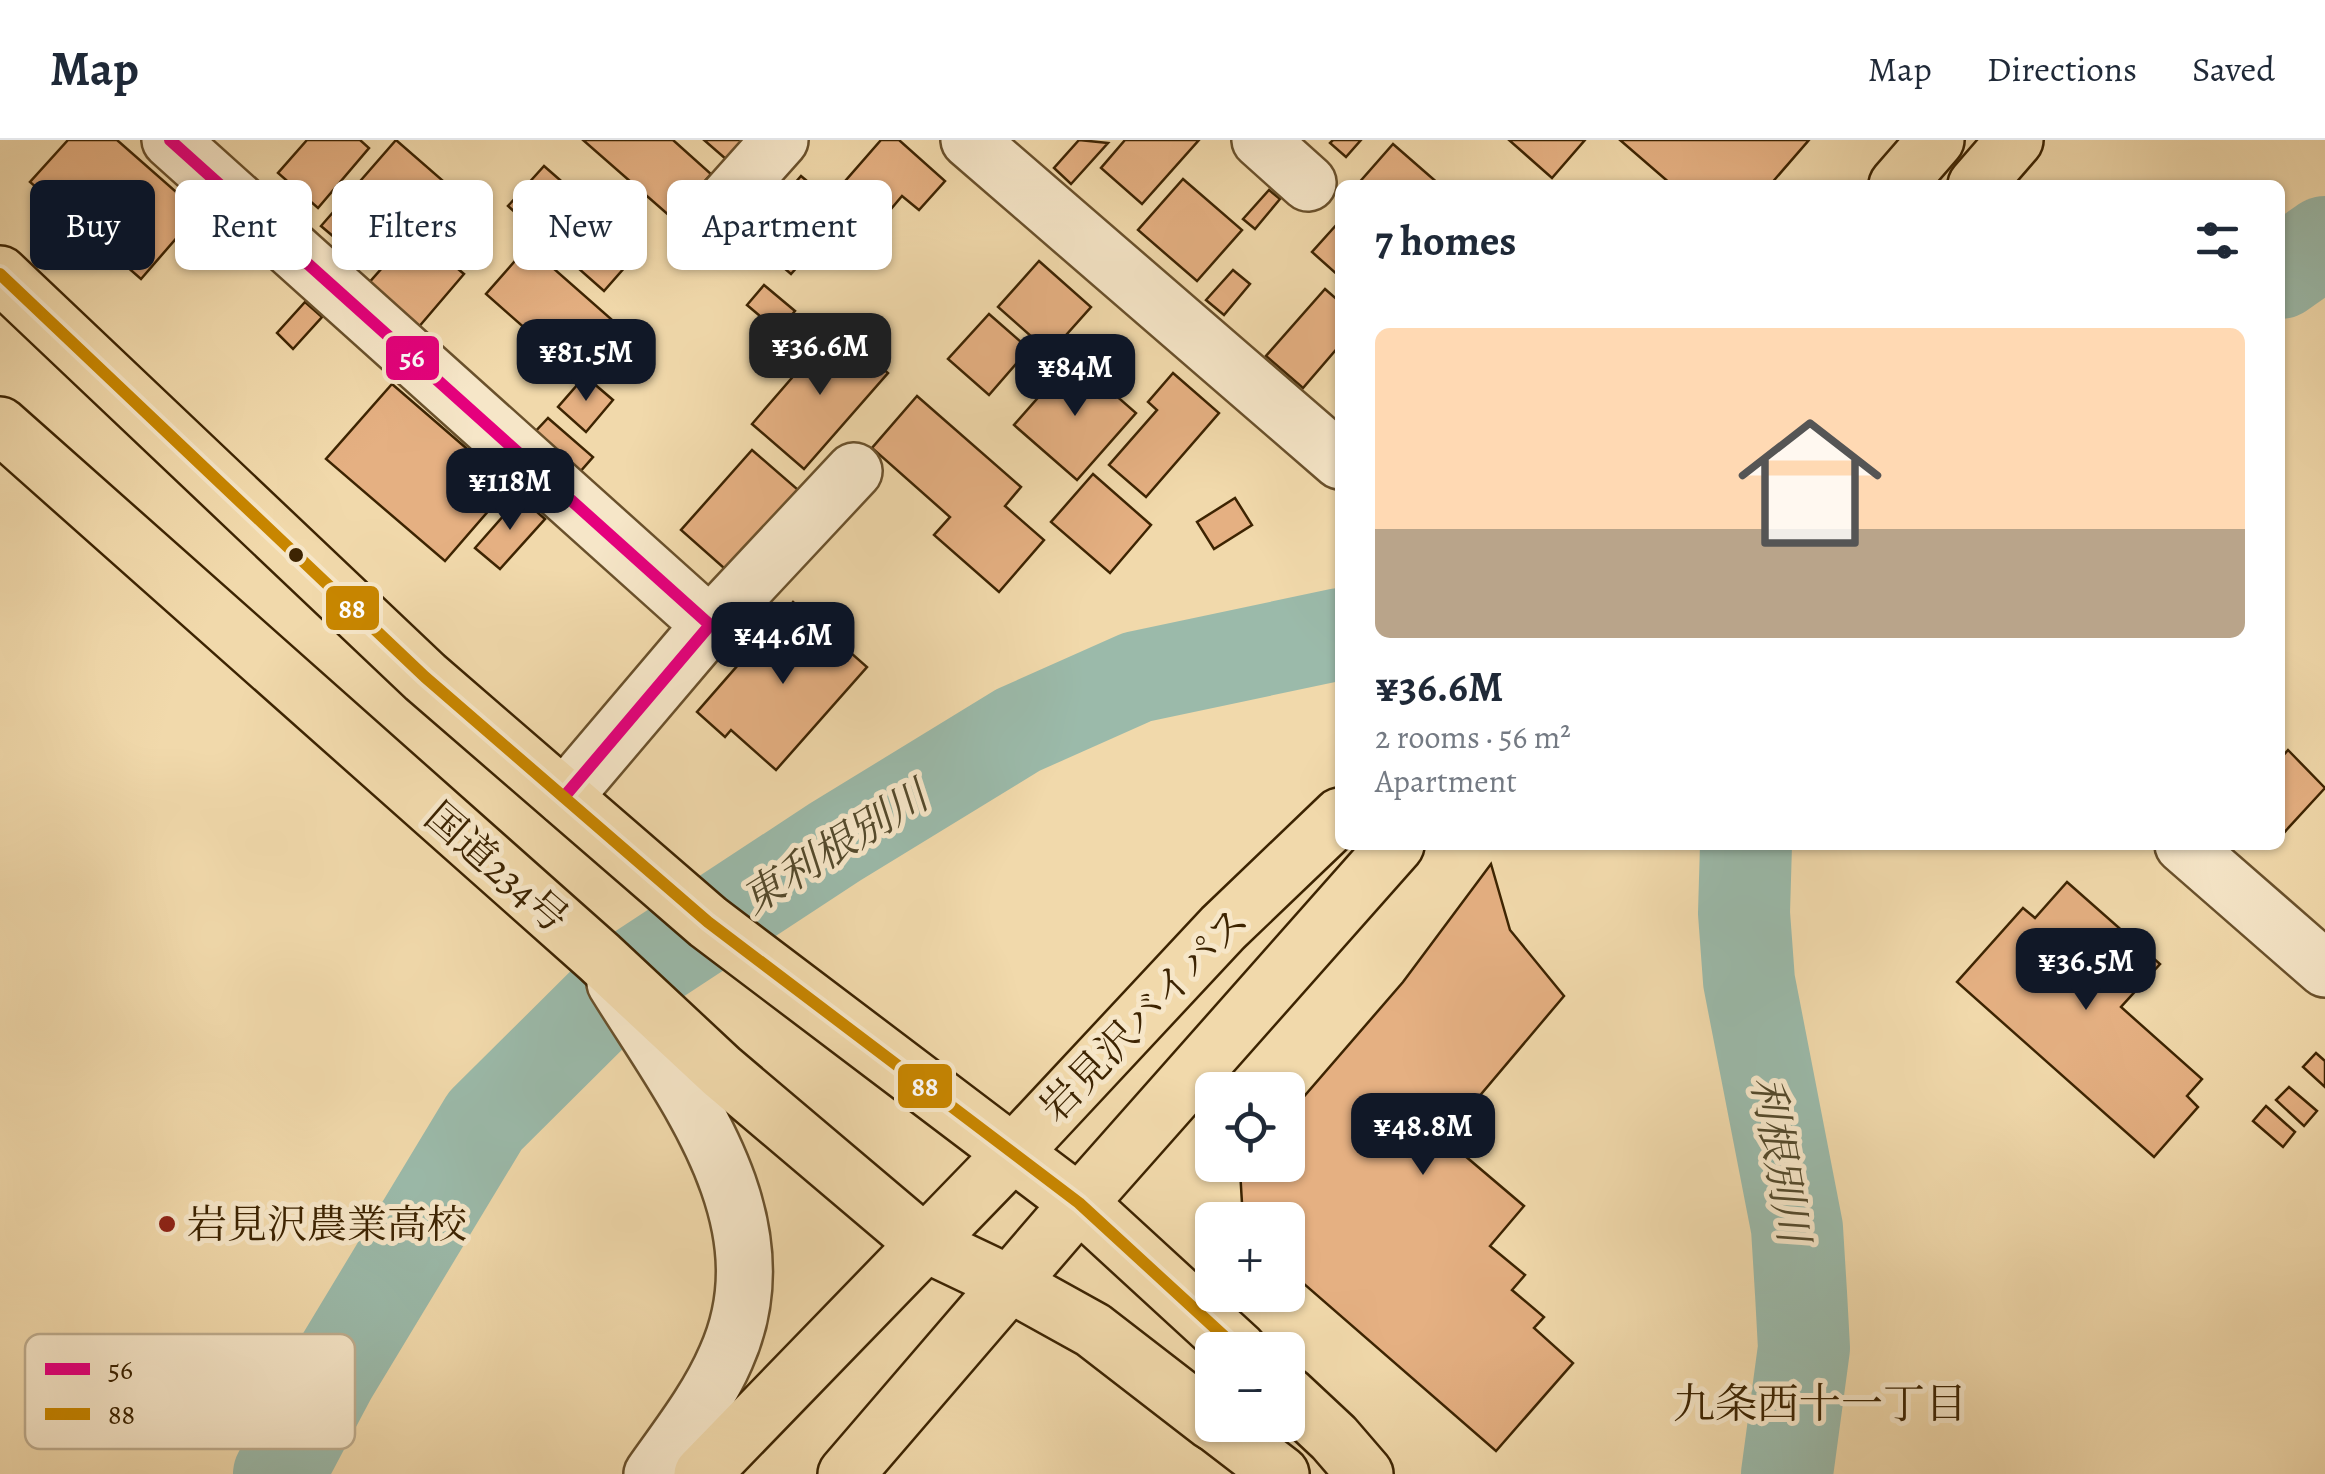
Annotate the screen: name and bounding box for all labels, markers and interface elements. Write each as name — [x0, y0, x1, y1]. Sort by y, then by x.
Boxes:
text: Map — [50, 36, 139, 102]
text: Map — [1868, 45, 1932, 93]
text: Directions — [1987, 45, 2137, 93]
text: Saved — [2192, 45, 2275, 93]
chip: Buy — [30, 180, 155, 270]
chip: Rent — [175, 180, 312, 270]
chip: Filters — [332, 180, 493, 270]
chip: New — [513, 180, 647, 270]
chip: Apartment — [667, 180, 892, 270]
text: 7 homes — [1375, 212, 1516, 269]
icon: filters — [2190, 213, 2245, 268]
pin: ¥36.6M — [739, 313, 901, 398]
pin: ¥81.5M — [505, 319, 667, 404]
text: ¥36.6M — [771, 323, 869, 367]
text: ¥81.5M — [539, 329, 633, 373]
line badge: 56 — [384, 334, 441, 382]
pin: ¥84M — [1016, 334, 1134, 419]
text: 56 — [399, 339, 425, 377]
text: ¥84M — [1037, 344, 1113, 388]
icon: home — [1720, 393, 1900, 573]
pin: ¥118M — [440, 448, 580, 533]
text: ¥118M — [468, 458, 552, 502]
unlabelled marker — [286, 545, 306, 565]
line badge: 88 — [324, 584, 381, 632]
text: 88 — [339, 590, 365, 628]
pin: ¥44.6M — [702, 602, 864, 687]
text: ¥44.6M — [733, 612, 833, 656]
text: ¥36.6M — [1375, 658, 1503, 715]
text: 2 rooms · 56 m² — [1375, 715, 1571, 759]
text: Apartment — [1375, 759, 1517, 803]
water label: 東利根別川 — [730, 765, 942, 927]
street label: 国道234号 — [413, 790, 580, 945]
street label: 岩見沢バイパス — [1028, 895, 1261, 1134]
pin: ¥36.5M — [2005, 928, 2167, 1013]
text: ¥36.5M — [2038, 938, 2134, 982]
line badge: 88 — [896, 1062, 954, 1110]
text: 88 — [912, 1068, 938, 1106]
water label: 利根別川 — [1738, 1071, 1824, 1251]
map controls — [1195, 1072, 1305, 1442]
button: locate — [1195, 1072, 1305, 1182]
pin: ¥48.8M — [1342, 1093, 1504, 1178]
text: ¥48.8M — [1373, 1103, 1473, 1147]
place label: 岩見沢農業高校 — [187, 1197, 467, 1252]
button: + — [1195, 1202, 1305, 1312]
marker: 岩見沢農業高校 — [156, 1213, 178, 1235]
button: − — [1195, 1332, 1305, 1442]
legend — [25, 1334, 355, 1449]
text: 56 — [108, 1351, 133, 1389]
district label: 九条西十一丁目 — [1673, 1375, 1967, 1432]
text: 88 — [108, 1396, 135, 1434]

